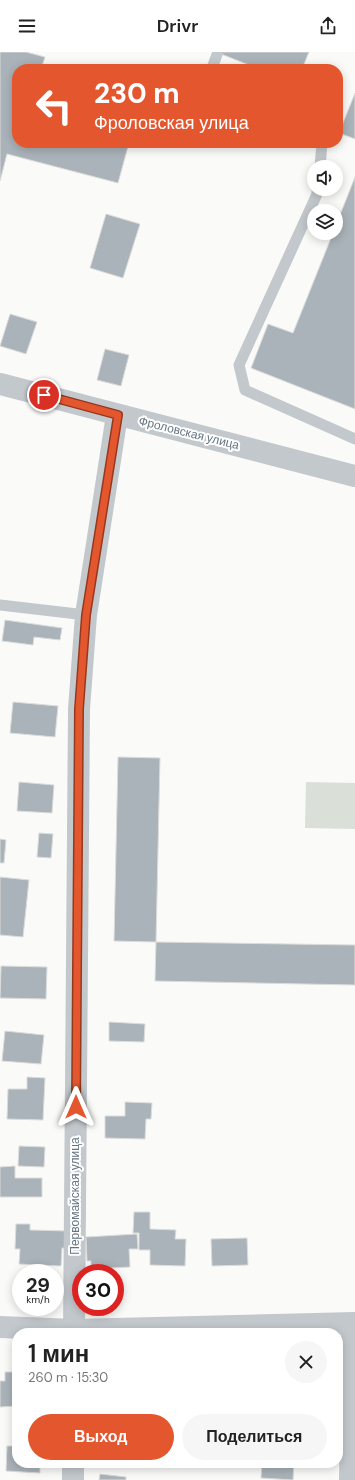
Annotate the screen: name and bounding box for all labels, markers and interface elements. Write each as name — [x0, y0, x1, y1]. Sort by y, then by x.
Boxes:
text: Drivr — [157, 14, 198, 38]
icon: menu — [16, 15, 38, 37]
icon: share — [317, 15, 339, 37]
text: 230 m — [94, 75, 180, 112]
icon: left — [28, 80, 80, 132]
text: Фроловская улица — [94, 111, 249, 135]
map controls — [307, 160, 343, 240]
button: sound — [307, 160, 343, 196]
button: layers — [307, 204, 343, 240]
pin — [27, 378, 61, 412]
icon: arrive — [33, 384, 55, 406]
street label: Фроловская улица — [137, 413, 241, 453]
position arrow — [55, 1086, 97, 1128]
street label: Первомайская улица — [67, 1137, 83, 1255]
speed limit sign: 30 — [72, 1264, 124, 1316]
text: 29 — [26, 1272, 50, 1298]
text: km/h — [26, 1293, 50, 1306]
text: 1 мин — [28, 1338, 89, 1369]
button: close — [285, 1341, 327, 1383]
text: 260 m · 15:30 — [28, 1369, 108, 1386]
button: Выход — [28, 1414, 174, 1460]
button: Поделиться — [182, 1414, 327, 1460]

